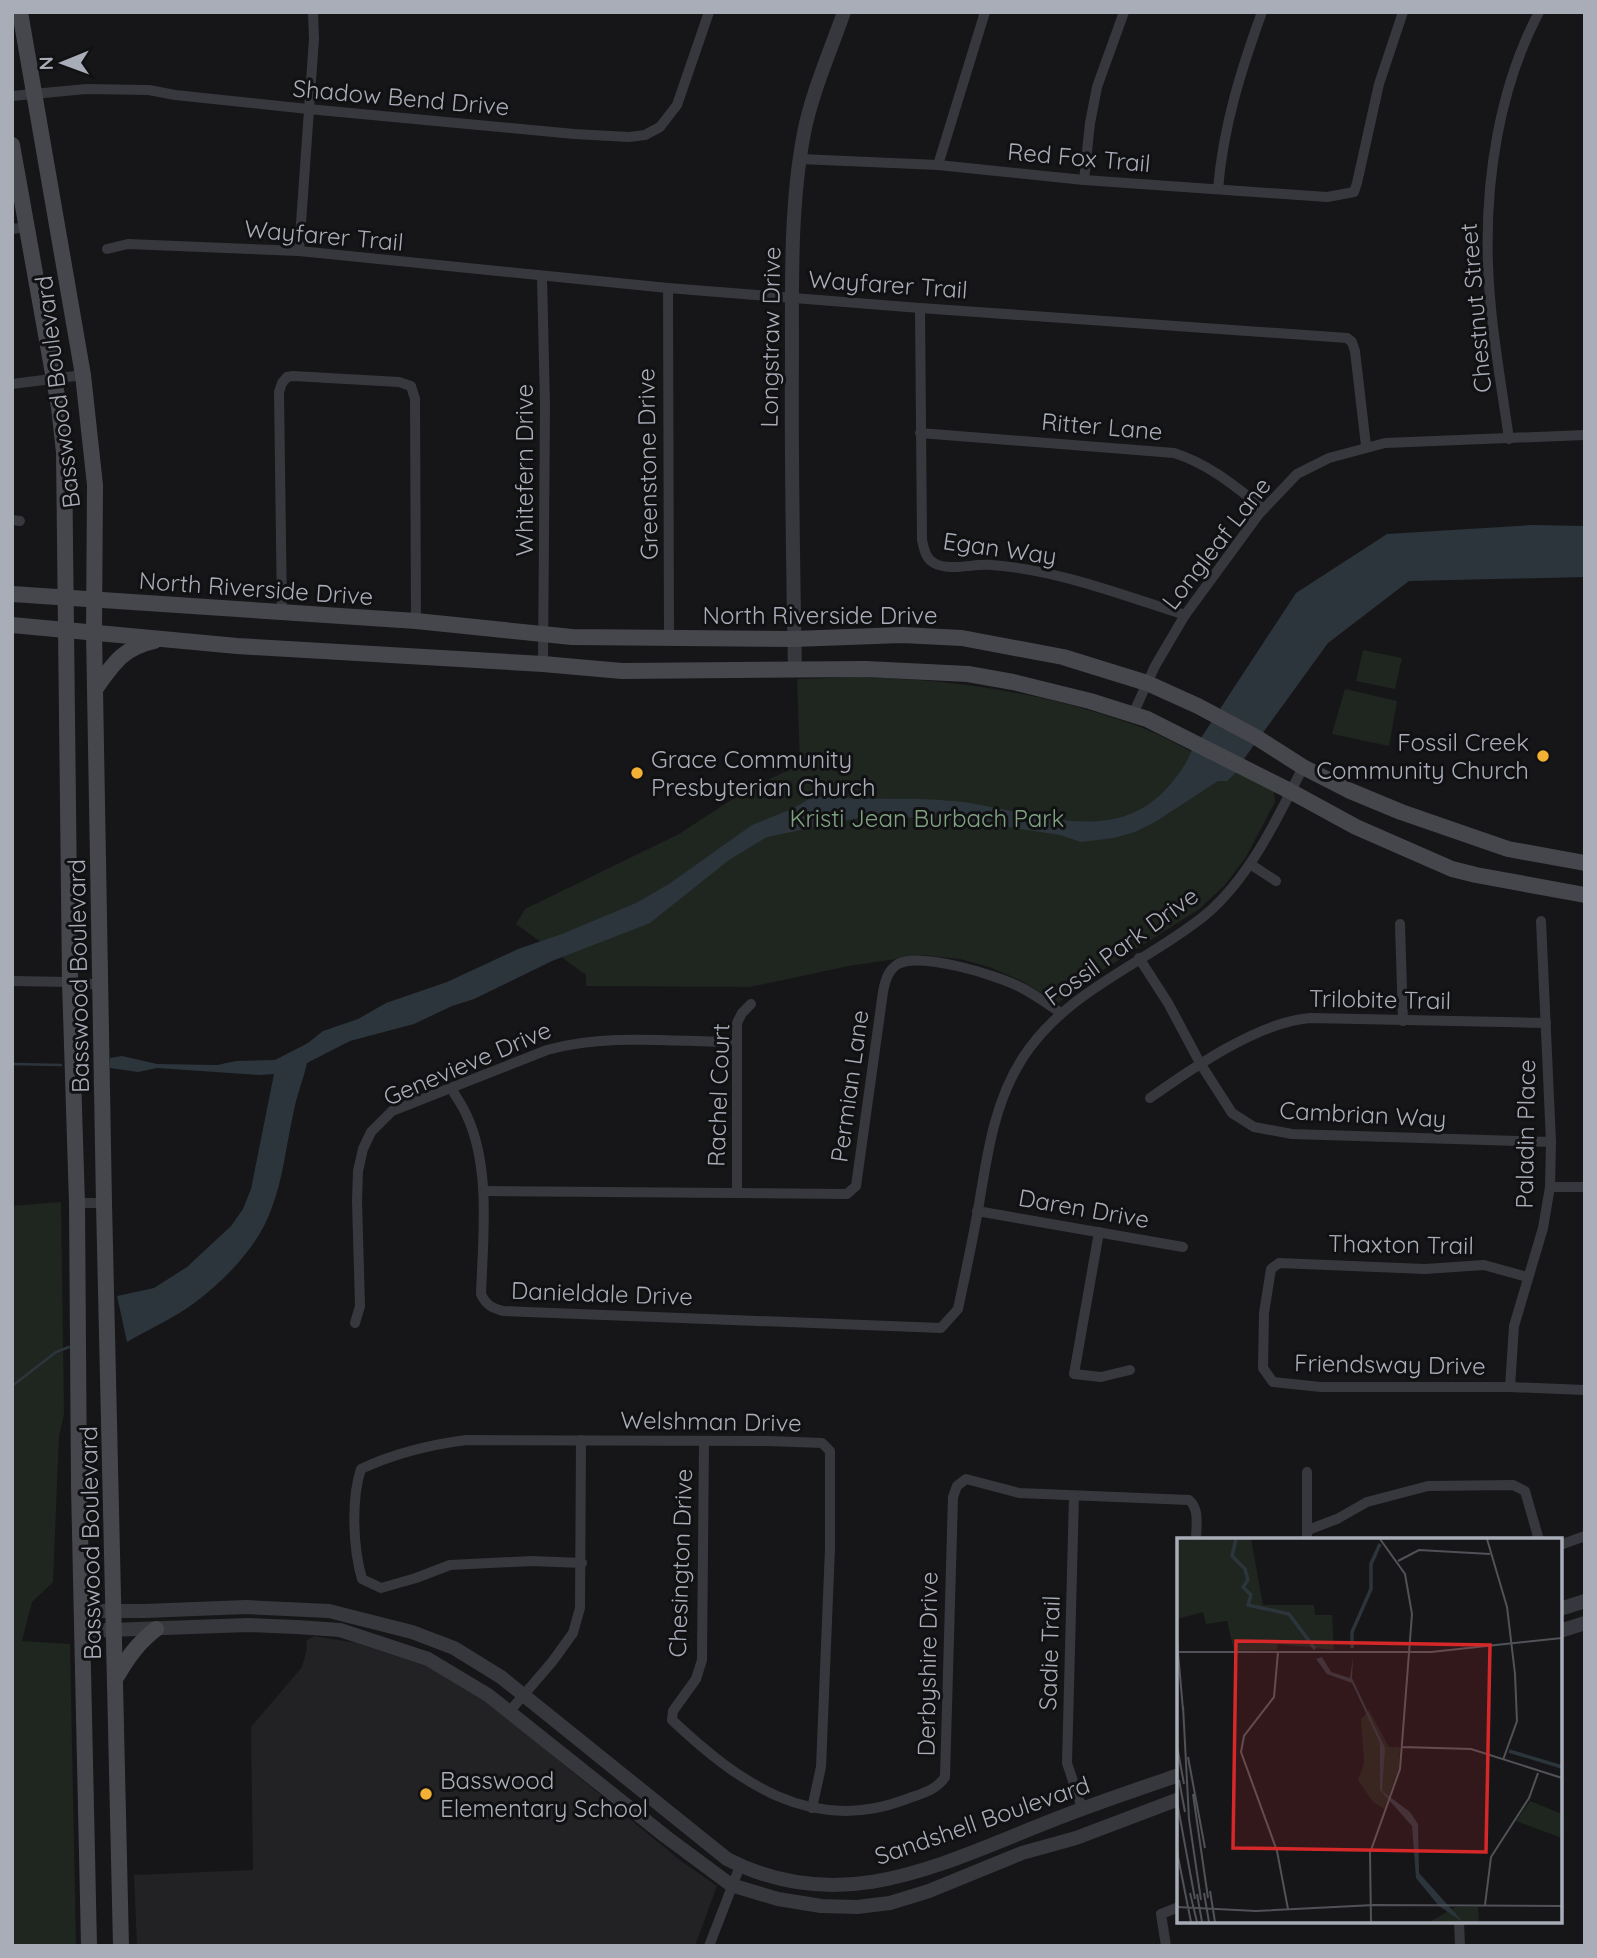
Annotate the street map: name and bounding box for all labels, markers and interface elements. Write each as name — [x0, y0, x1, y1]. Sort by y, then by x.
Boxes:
north arrow — [28, 28, 98, 98]
text: N — [34, 56, 58, 70]
street label: Shadow Bend Drive — [292, 73, 510, 121]
street label: Red Fox Trail — [1006, 136, 1152, 178]
street label: Wayfarer Trail — [243, 213, 405, 257]
street label: Chestnut Street — [1453, 222, 1497, 394]
street label: Longstraw Drive — [753, 246, 787, 428]
street label: Wayfarer Trail — [807, 263, 969, 305]
street label: Basswood Boulevard — [28, 274, 86, 510]
street label: Greenstone Drive — [630, 368, 664, 560]
street label: Whitefern Drive — [509, 384, 539, 556]
street label: Ritter Lane — [1040, 406, 1164, 446]
street label: Longleaf Lane — [1155, 471, 1277, 615]
street label: Egan Way — [941, 525, 1059, 571]
street label: North Riverside Drive — [138, 565, 374, 611]
street label: North Riverside Drive — [703, 600, 937, 630]
place label: Fossil Creek Community Church — [1316, 727, 1529, 785]
place label: Grace Community Presbyterian Church — [651, 744, 876, 802]
marker: Fossil Creek Community Church — [1535, 748, 1551, 764]
marker: Grace Community Presbyterian Church — [629, 765, 645, 781]
park label: Kristi Jean Burbach Park — [790, 803, 1064, 833]
street label: Basswood Boulevard — [61, 859, 95, 1093]
street label: Fossil Park Drive — [1038, 880, 1204, 1012]
street label: Trilobite Trail — [1309, 983, 1451, 1015]
street label: Permian Lane — [823, 1008, 875, 1164]
street label: Genevieve Drive — [379, 1014, 555, 1112]
street label: Rachel Court — [701, 1023, 735, 1167]
street label: Paladin Place — [1509, 1059, 1541, 1209]
street label: Cambrian Way — [1279, 1095, 1447, 1133]
street label: Daren Drive — [1016, 1182, 1152, 1234]
street label: Thaxton Trail — [1328, 1228, 1474, 1260]
street label: Danieldale Drive — [511, 1275, 693, 1311]
street label: Friendsway Drive — [1294, 1347, 1486, 1381]
street label: Welshman Drive — [620, 1404, 802, 1438]
street label: Basswood Boulevard — [73, 1426, 107, 1660]
street label: Chesington Drive — [662, 1468, 698, 1658]
inset map — [1177, 1538, 1562, 1923]
street label: Derbyshire Drive — [910, 1571, 944, 1757]
street label: Sadie Trail — [1032, 1595, 1066, 1711]
place label: Basswood Elementary School — [440, 1765, 648, 1823]
street label: Sandshell Boulevard — [871, 1769, 1093, 1871]
marker: Basswood Elementary School — [418, 1786, 434, 1802]

